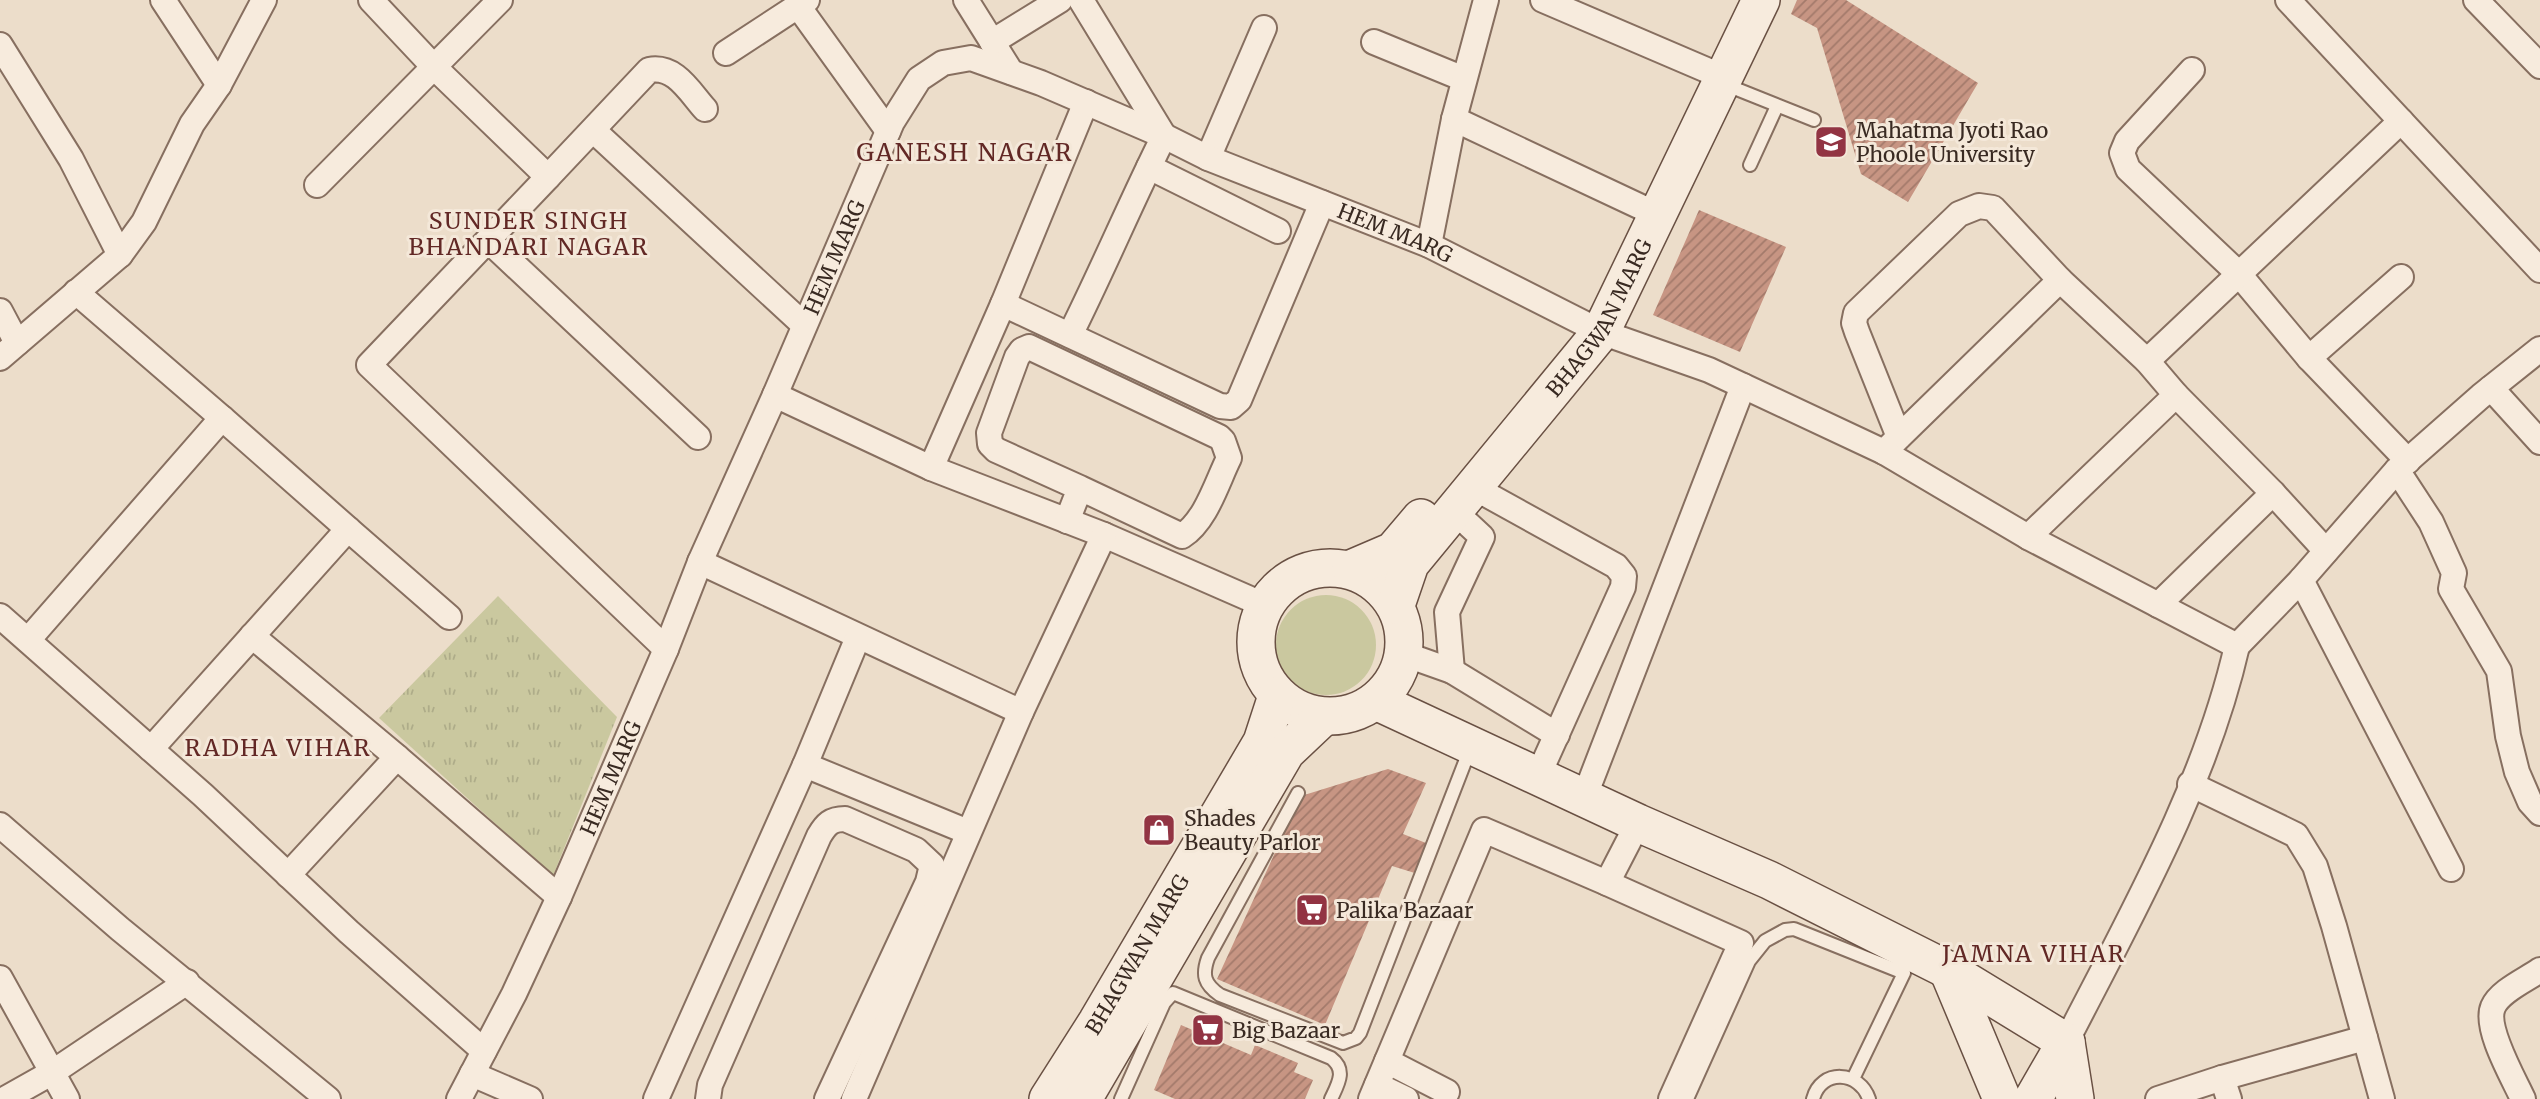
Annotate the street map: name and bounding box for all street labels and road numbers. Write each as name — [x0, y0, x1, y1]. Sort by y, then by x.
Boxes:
street label: HEM MARG — [798, 196, 871, 319]
street label: HEM MARG — [1334, 197, 1457, 268]
street label: BHAGWAN MARG — [1540, 234, 1657, 402]
street label: HEM MARG — [574, 717, 647, 840]
street label: BHAGWAN MARG — [1079, 869, 1195, 1039]

